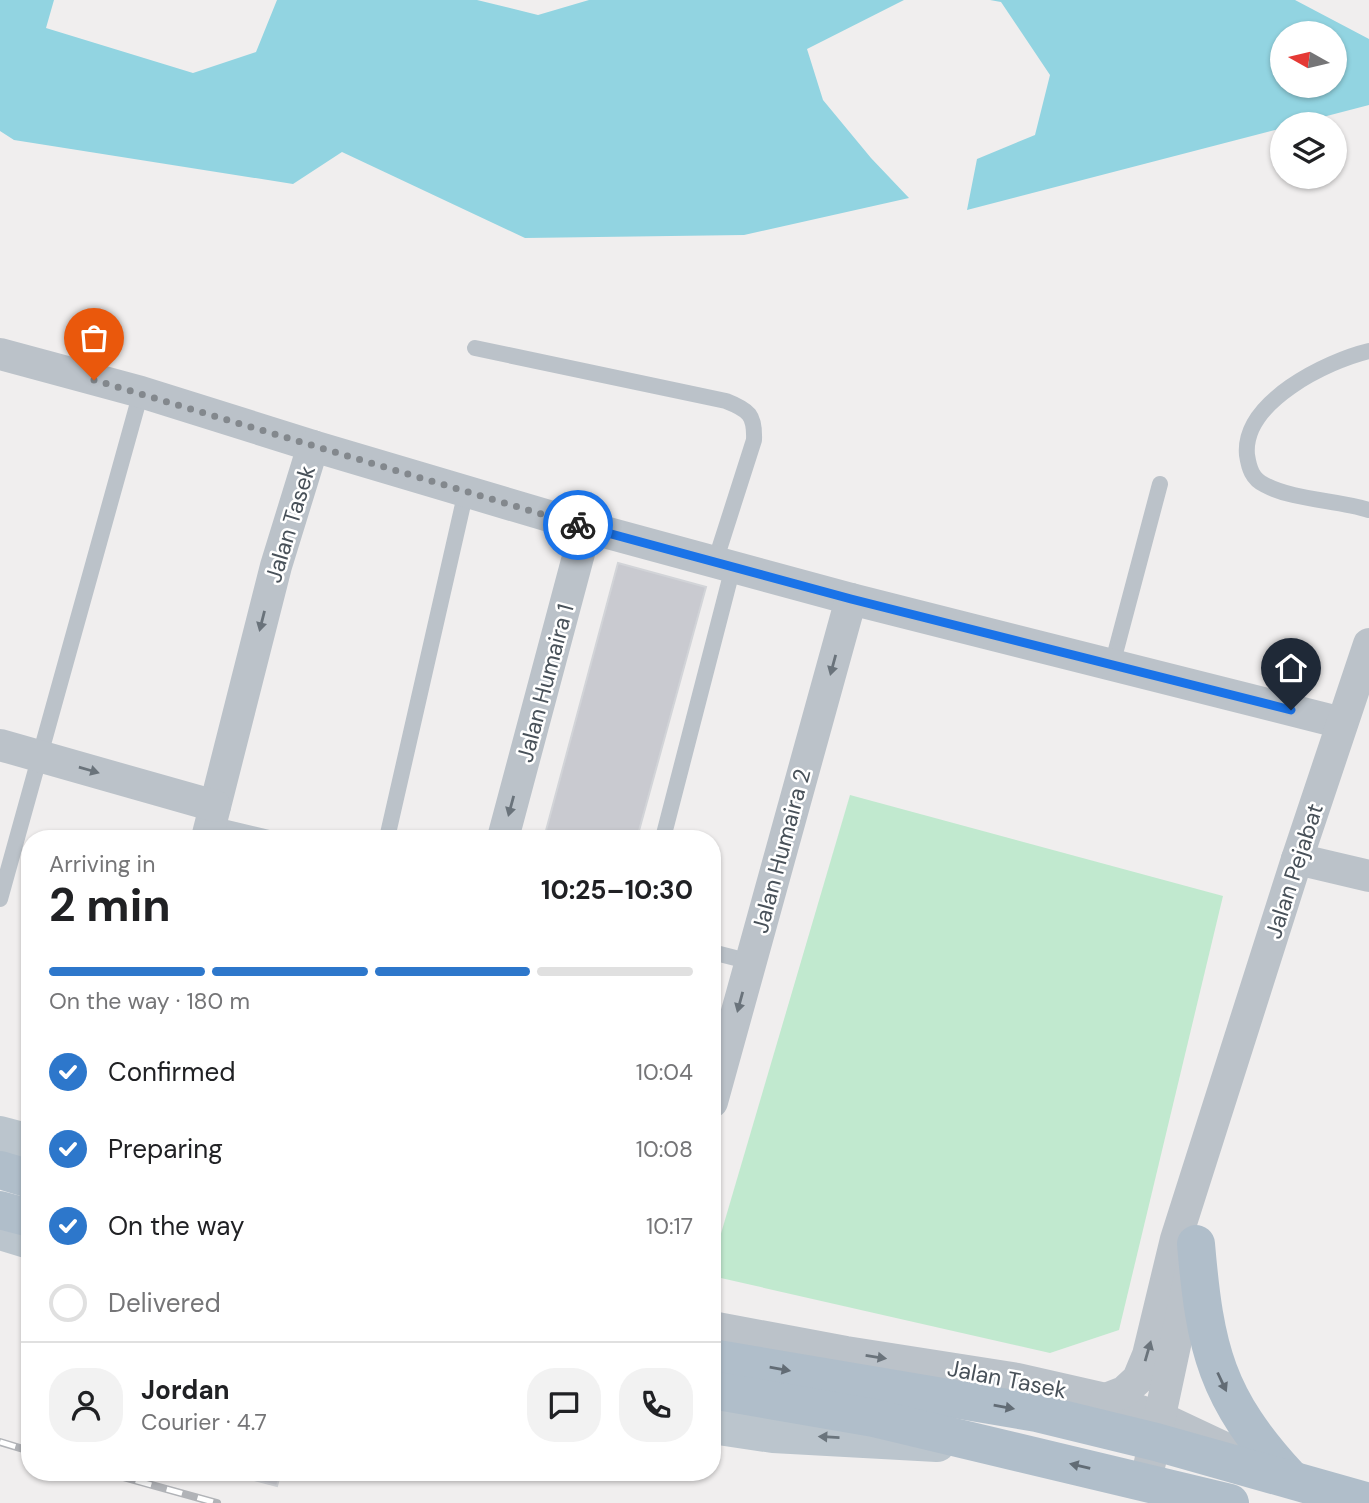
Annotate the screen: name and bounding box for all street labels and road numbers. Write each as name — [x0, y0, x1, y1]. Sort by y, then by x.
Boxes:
street label: Jalan Tasek — [258, 461, 322, 586]
street label: Jalan Humaira 1 — [509, 601, 581, 765]
street label: Jalan Humaira 2 — [745, 766, 817, 936]
street label: Jalan Pejabat — [1258, 800, 1330, 942]
street label: Jalan Tasek — [945, 1353, 1070, 1405]

